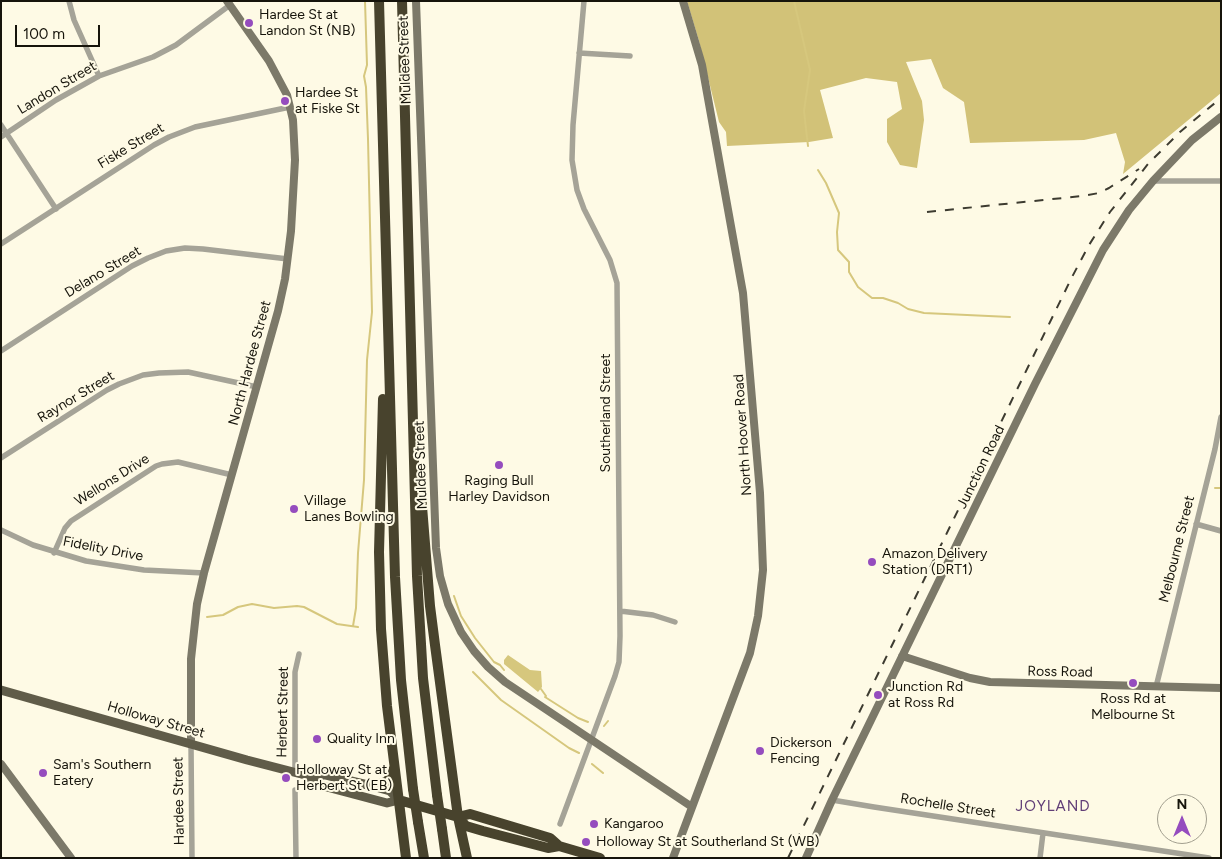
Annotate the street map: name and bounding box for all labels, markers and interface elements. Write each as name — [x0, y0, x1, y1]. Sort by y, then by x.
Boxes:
place label: Hardee St at Landon St (NB) — [259, 7, 355, 40]
scale bar — [18, 15, 102, 47]
street label: Muldee Street — [395, 15, 415, 105]
marker: Hardee St at Landon St (NB) — [243, 17, 255, 29]
text: 100 m — [23, 25, 65, 43]
street label: Landon Street — [15, 58, 99, 118]
place label: Hardee St at Fiske St — [295, 85, 360, 118]
marker: Hardee St at Fiske St — [279, 95, 291, 107]
street label: Fiske Street — [95, 120, 167, 172]
street label: Delano Street — [62, 243, 144, 301]
street label: North Hardee Street — [225, 299, 275, 427]
street label: Southerland Street — [598, 354, 614, 472]
street label: Raynor Street — [35, 368, 117, 426]
street label: North Hoover Road — [730, 374, 756, 496]
street label: Muldee Street — [411, 420, 431, 510]
street label: Junction Road — [954, 423, 1008, 511]
street label: Wellons Drive — [72, 450, 152, 510]
marker: Raging Bull Harley Davidson — [493, 459, 505, 471]
place label: Raging Bull Harley Davidson — [448, 473, 550, 506]
place label: Village Lanes Bowling — [304, 493, 394, 526]
street label: Melbourne Street — [1156, 494, 1198, 604]
marker: Village Lanes Bowling — [288, 503, 300, 515]
street label: Fidelity Drive — [61, 533, 145, 565]
place label: Amazon Delivery Station (DRT1) — [882, 546, 987, 578]
marker: Amazon Delivery Station (DRT1) — [866, 556, 878, 568]
street label: Ross Road — [1027, 663, 1093, 681]
street label: Herbert Street — [274, 666, 292, 758]
marker: Ross Rd at Melbourne St — [1127, 677, 1139, 689]
place label: Junction Rd at Ross Rd — [888, 679, 963, 712]
marker: Junction Rd at Ross Rd — [872, 689, 884, 701]
place label: Ross Rd at Melbourne St — [1091, 691, 1175, 724]
street label: Holloway Street — [105, 698, 207, 742]
place label: Quality Inn — [327, 731, 395, 747]
marker: Quality Inn — [311, 733, 323, 745]
place label: Dickerson Fencing — [770, 735, 832, 768]
marker: Dickerson Fencing — [754, 745, 766, 757]
place label: Sam's Southern Eatery — [53, 757, 151, 790]
street label: Hardee Street — [170, 757, 188, 845]
place label: Holloway St at Herbert St (EB) — [296, 762, 392, 794]
marker: Sam's Southern Eatery — [37, 767, 49, 779]
marker: Holloway St at Herbert St (EB) — [280, 772, 292, 784]
street label: Rochelle Street — [899, 790, 997, 822]
north arrow — [1157, 794, 1207, 844]
text: N — [1177, 796, 1187, 813]
district label: JOYLAND — [1015, 798, 1091, 816]
place label: Kangaroo — [604, 816, 664, 832]
marker: Kangaroo — [588, 818, 600, 830]
place label: Holloway St at Southerland St (WB) — [596, 834, 820, 850]
marker: Holloway St at Southerland St (WB) — [580, 836, 592, 848]

